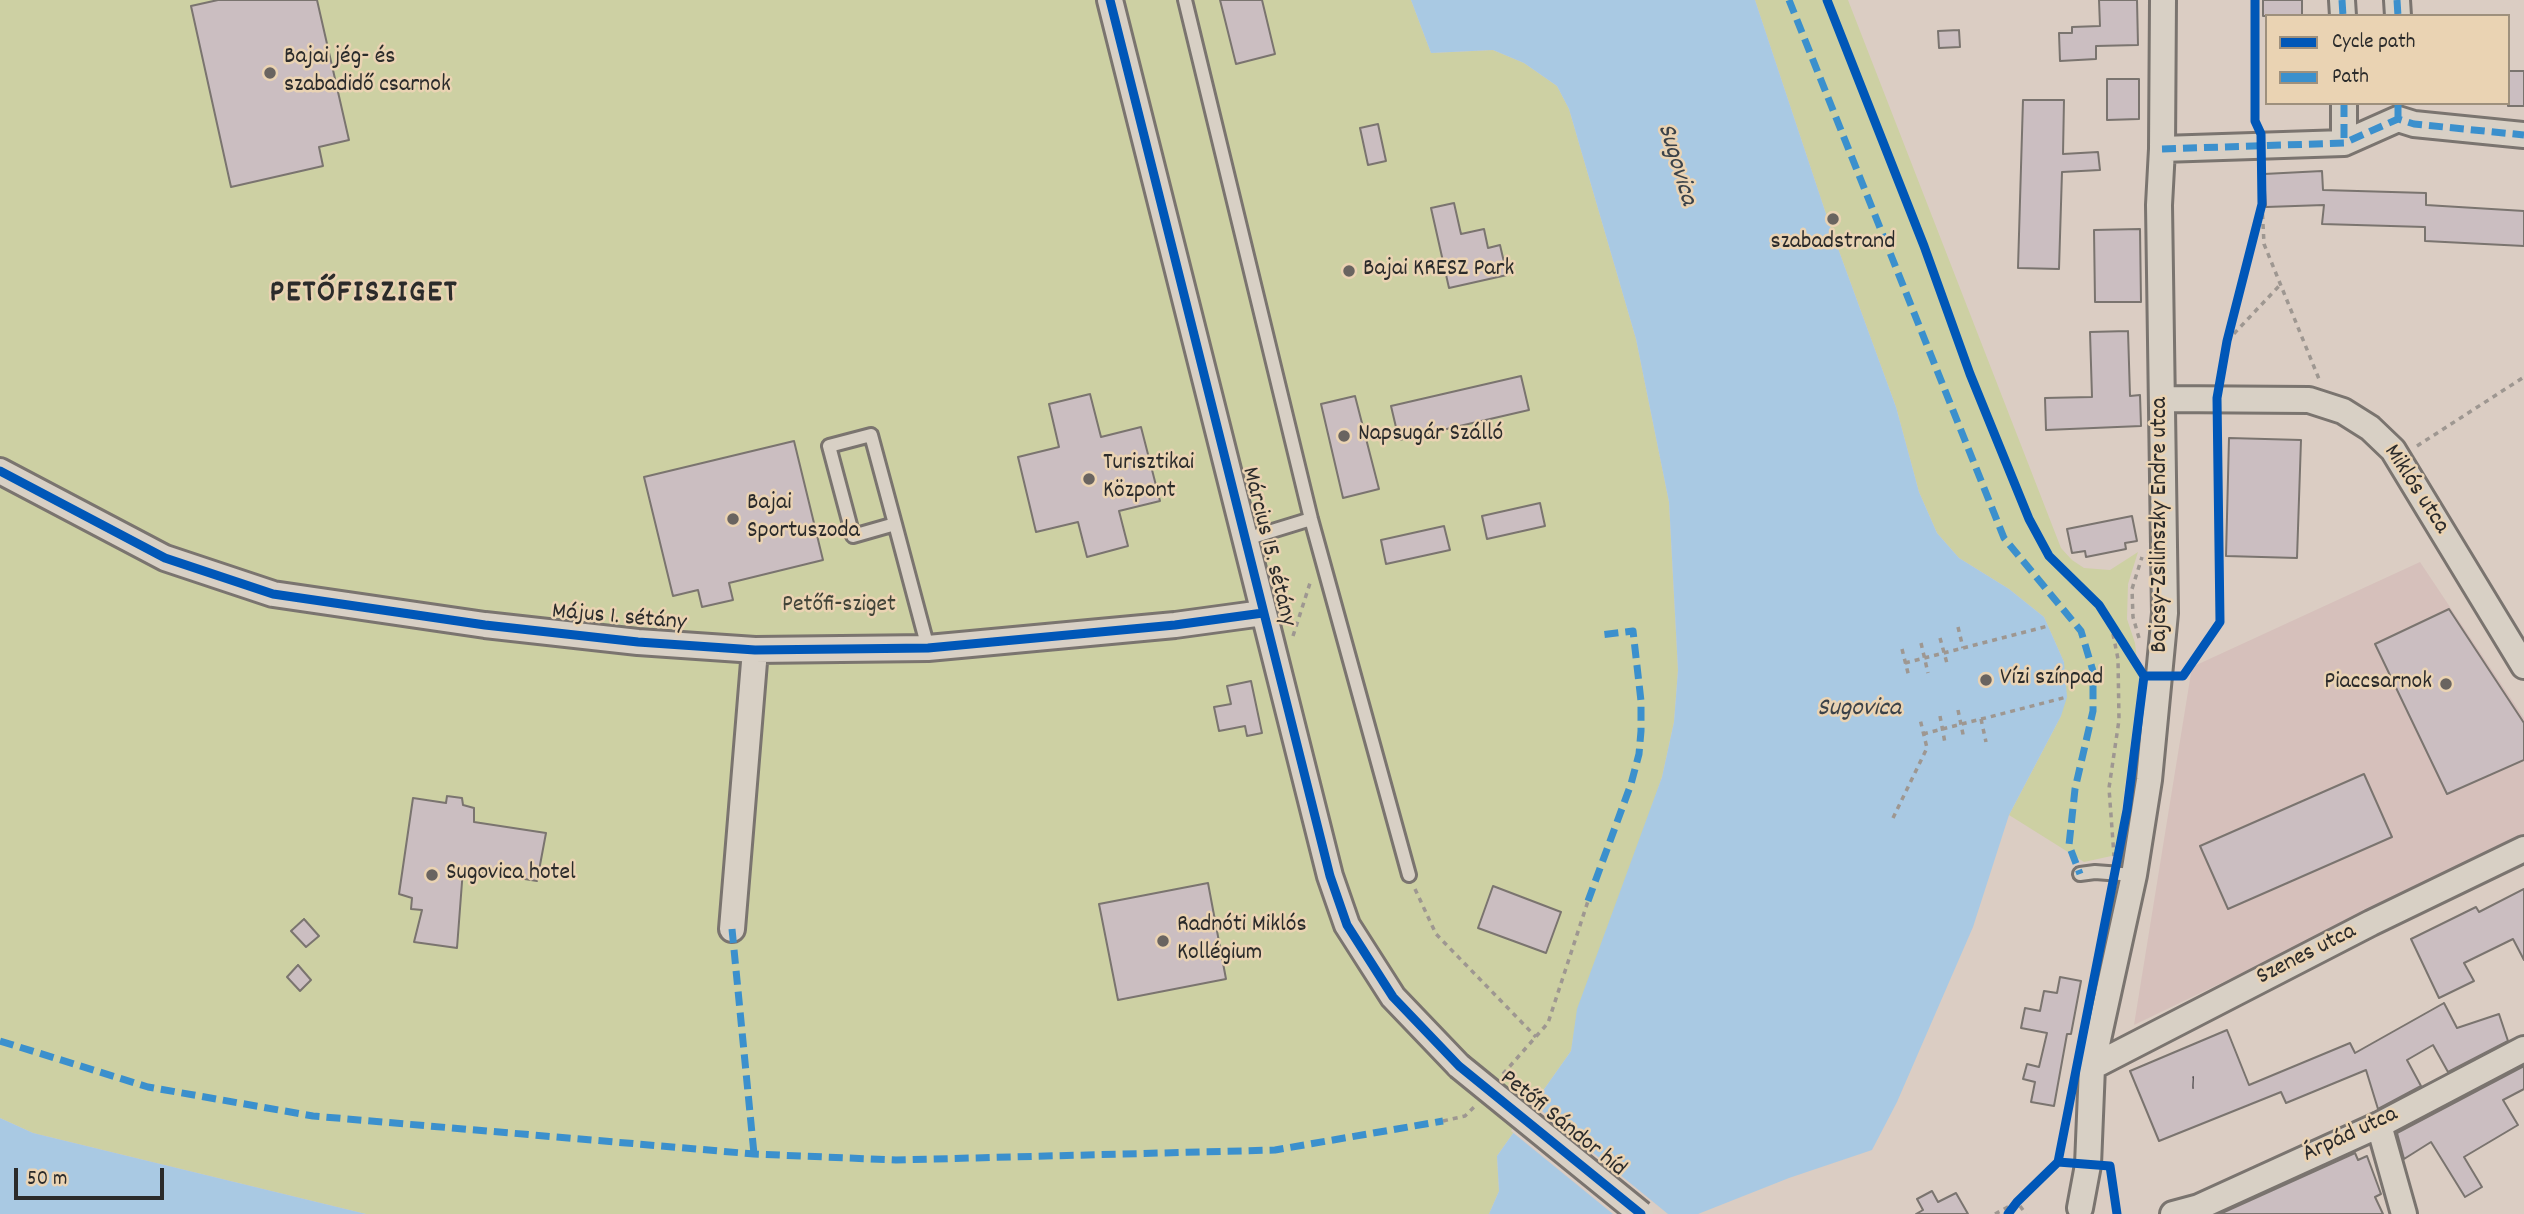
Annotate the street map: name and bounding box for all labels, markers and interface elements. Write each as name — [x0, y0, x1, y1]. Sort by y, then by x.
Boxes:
legend — [2265, 14, 2510, 105]
text: Cycle path — [2332, 28, 2415, 58]
place label: Bajai jég- és szabadidő csarnok — [284, 45, 451, 101]
text: Path — [2332, 63, 2369, 93]
marker: Bajai jég- és szabadidő csarnok — [262, 65, 278, 81]
water label: Sugovica — [1648, 120, 1702, 210]
marker: szabadstrand — [1825, 211, 1841, 227]
place label: szabadstrand — [1771, 230, 1895, 258]
place label: Bajai KRESZ Park — [1363, 257, 1514, 285]
marker: Bajai KRESZ Park — [1341, 263, 1357, 279]
district label: PETŐFISZIGET — [271, 277, 457, 315]
street label: Bajcsy-Zsilinszky Endre utca — [2148, 397, 2176, 653]
place label: Napsugár Szálló — [1358, 422, 1503, 450]
marker: Napsugár Szálló — [1336, 428, 1352, 444]
street label: Miklós utca — [2376, 440, 2454, 540]
place label: Turisztikai Központ — [1103, 451, 1194, 507]
street label: Március 15. sétány — [1233, 465, 1301, 629]
marker: Turisztikai Központ — [1081, 471, 1097, 487]
place label: Bajai Sportuszoda — [747, 491, 860, 547]
marker: Bajai Sportuszoda — [725, 511, 741, 527]
park label: Petőfi-sziget — [782, 593, 896, 621]
street label: Május 1. sétány — [550, 599, 688, 639]
place label: Vízi színpad — [2000, 666, 2103, 694]
place label: Piaccsarnok — [2324, 670, 2432, 698]
marker: Vízi színpad — [1978, 672, 1994, 688]
marker: Piaccsarnok — [2438, 676, 2454, 692]
water label: Sugovica — [1817, 694, 1901, 726]
place label: Sugovica hotel — [446, 861, 576, 889]
marker: Sugovica hotel — [424, 867, 440, 883]
place label: Radnóti Miklós Kollégium — [1177, 913, 1307, 969]
street label: Szenes utca — [2253, 919, 2361, 993]
marker: Radnóti Miklós Kollégium — [1155, 933, 1171, 949]
street label: Petőfi Sándor híd — [1493, 1065, 1631, 1185]
house number: 1 — [2191, 1073, 2195, 1099]
street label: Árpád utca — [2299, 1102, 2403, 1170]
scale bar — [18, 1154, 168, 1198]
text: 50 m — [27, 1165, 67, 1195]

